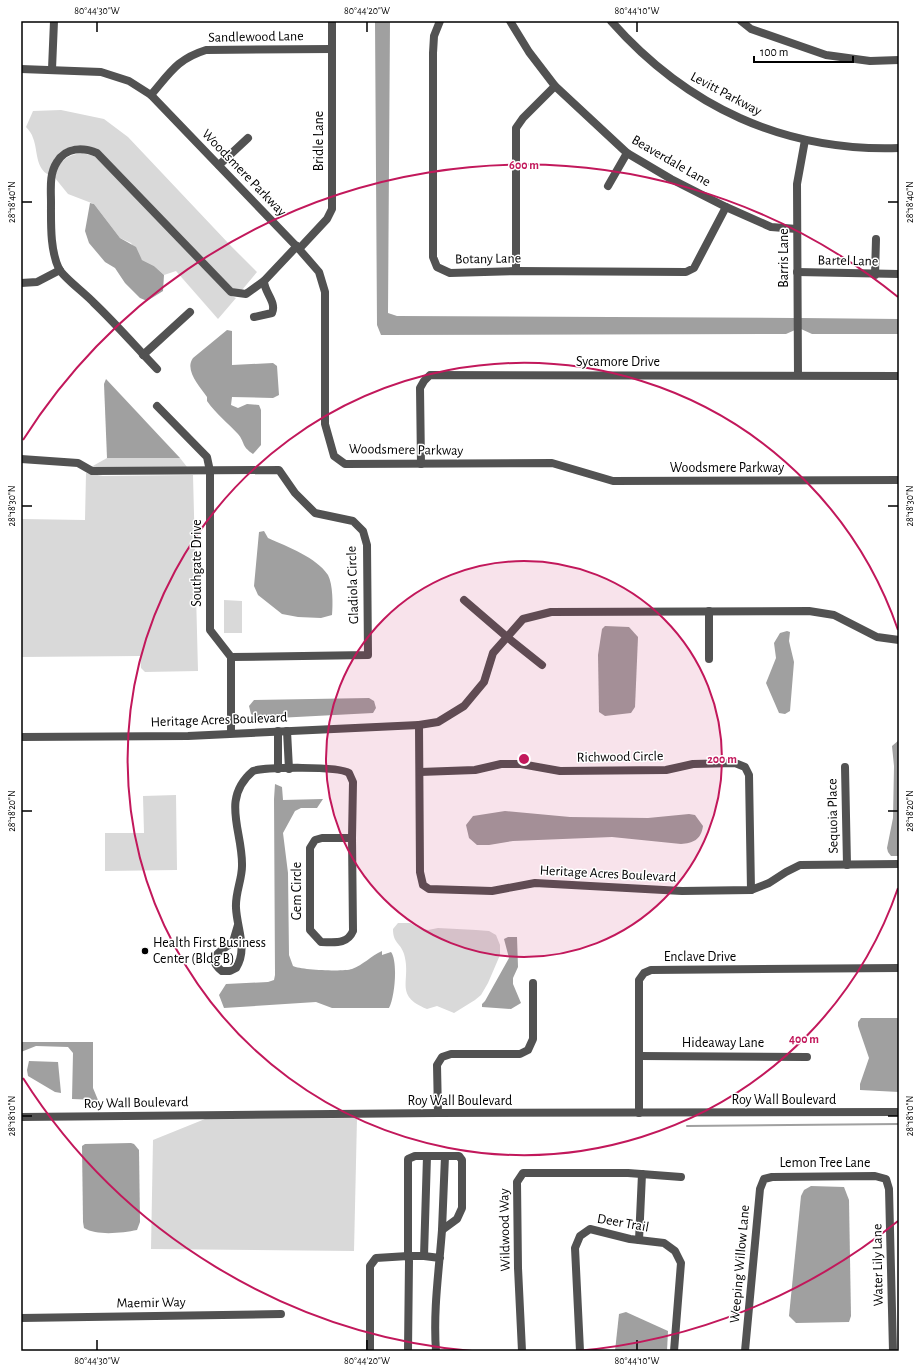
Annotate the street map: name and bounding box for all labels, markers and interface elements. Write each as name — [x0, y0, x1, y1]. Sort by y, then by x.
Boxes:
text: 80°44'30"W — [74, 6, 120, 16]
text: 80°44'20"W — [344, 6, 390, 16]
text: 80°44'10"W — [615, 6, 659, 16]
street label: Sandlewood Lane — [208, 29, 304, 45]
scale bar — [754, 38, 853, 64]
text: 100 m — [760, 46, 788, 58]
street label: Levitt Parkway — [688, 69, 764, 119]
street label: Bridle Lane — [312, 111, 326, 171]
street label: Woodsmere Parkway — [199, 127, 289, 219]
street label: Beaverdale Lane — [629, 133, 713, 189]
text: 600 m — [509, 159, 539, 171]
text: 28°18'40"N — [7, 181, 17, 223]
text: 28°18'40"N — [905, 181, 915, 223]
street label: Barris Lane — [777, 228, 791, 288]
street label: Botany Lane — [455, 251, 521, 267]
street label: Bartel Lane — [818, 253, 878, 269]
street label: Sycamore Drive — [576, 355, 660, 369]
street label: Woodsmere Parkway — [349, 442, 463, 458]
street label: Woodsmere Parkway — [670, 461, 784, 475]
text: 28°18'30"N — [7, 485, 17, 527]
text: 28°18'30"N — [905, 485, 915, 527]
street label: Southgate Drive — [190, 519, 204, 607]
street label: Gladiola Circle — [345, 546, 361, 624]
street label: Heritage Acres Boulevard — [150, 711, 288, 729]
street label: Richwood Circle — [577, 749, 663, 765]
centre of rings — [517, 752, 531, 766]
text: 200 m — [707, 753, 737, 765]
street label: Sequoia Place — [825, 778, 841, 854]
text: 28°18'20"N — [7, 790, 17, 832]
text: 28°18'20"N — [905, 790, 915, 832]
street label: Gem Circle — [290, 862, 304, 920]
street label: Heritage Acres Boulevard — [539, 863, 677, 885]
place label: Health First Business Center (Bldg B) — [153, 936, 266, 966]
marker: Health First Business Center (Bldg B) — [140, 946, 150, 956]
street label: Enclave Drive — [664, 950, 736, 964]
text: 400 m — [789, 1033, 819, 1045]
street label: Hideaway Lane — [682, 1036, 764, 1050]
street label: Roy Wall Boulevard — [732, 1093, 836, 1107]
street label: Roy Wall Boulevard — [408, 1094, 512, 1108]
street label: Roy Wall Boulevard — [84, 1095, 188, 1111]
text: 28°18'10"N — [7, 1096, 17, 1136]
text: 28°18'10"N — [905, 1096, 915, 1136]
street label: Lemon Tree Lane — [779, 1156, 871, 1170]
street label: Wildwood Way — [497, 1188, 513, 1272]
street label: Weeping Willow Lane — [728, 1204, 752, 1324]
street label: Deer Trail — [596, 1212, 650, 1234]
street label: Water Lily Lane — [870, 1224, 886, 1306]
street label: Maemir Way — [116, 1295, 186, 1311]
text: 80°44'30"W — [74, 1356, 120, 1366]
text: 80°44'20"W — [344, 1356, 390, 1366]
text: 80°44'10"W — [615, 1356, 659, 1366]

